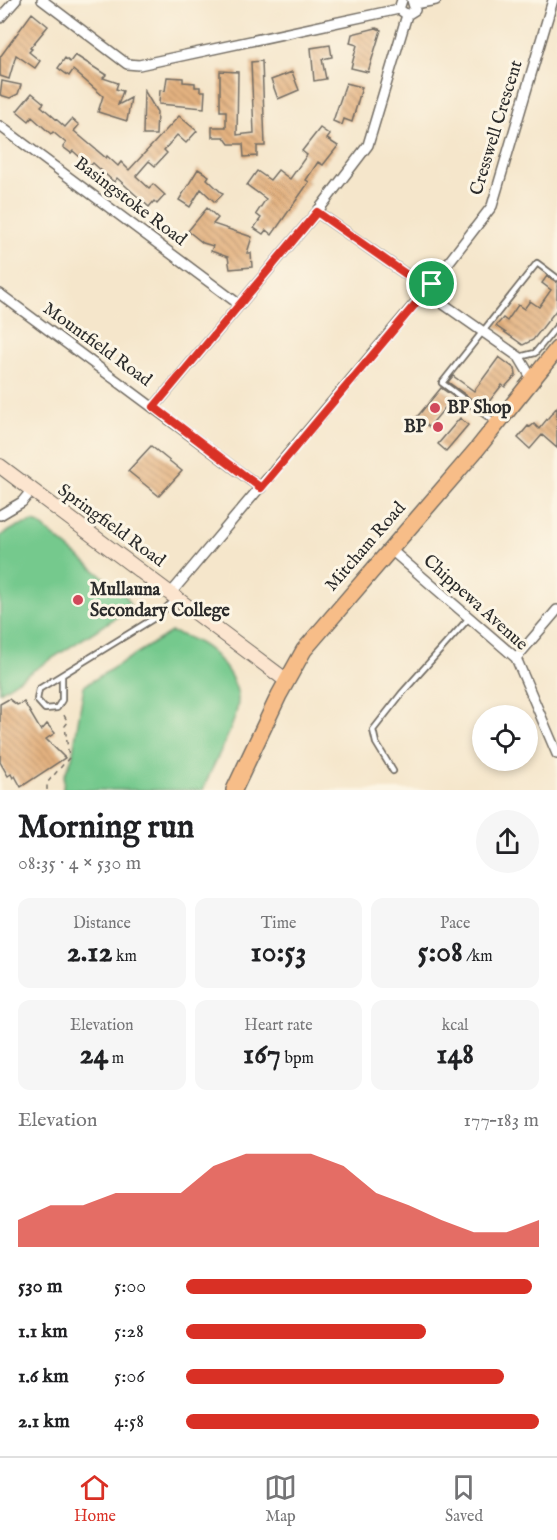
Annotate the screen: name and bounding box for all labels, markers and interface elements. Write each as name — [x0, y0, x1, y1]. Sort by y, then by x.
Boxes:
street label: Cresswell Crescent — [466, 58, 528, 198]
street label: Basingstoke Road — [69, 152, 191, 252]
pin — [406, 258, 457, 309]
icon: arrive — [415, 267, 448, 300]
street label: Mountfield Road — [38, 298, 156, 393]
place label: BP Shop — [447, 397, 512, 420]
marker: BP Shop — [428, 401, 442, 415]
place label: BP — [404, 416, 427, 439]
marker: BP — [431, 420, 445, 434]
street label: Springfield Road — [53, 479, 170, 573]
street label: Mitcham Road — [321, 497, 412, 597]
street label: Chippewa Avenue — [418, 550, 532, 656]
place label: Mullauna Secondary College — [90, 579, 231, 623]
marker: Mullauna Secondary College — [71, 593, 85, 607]
map controls — [472, 705, 538, 771]
button: locate — [472, 705, 538, 771]
text: Morning run — [18, 807, 194, 849]
button: share — [476, 810, 539, 873]
text: 08:35 · 4 × 530 m — [18, 851, 141, 876]
text: Distance — [73, 914, 131, 934]
text: Time — [261, 914, 296, 934]
text: Pace — [440, 914, 470, 934]
text: 2.12 — [67, 934, 113, 972]
text: 10:53 — [251, 934, 306, 972]
text: 5:08 — [418, 934, 463, 972]
text: km — [113, 947, 137, 967]
text: /km — [463, 947, 493, 967]
text: Elevation — [70, 1016, 134, 1036]
text: Heart rate — [244, 1016, 313, 1036]
text: kcal — [442, 1016, 469, 1036]
text: 24 — [80, 1036, 108, 1074]
text: 167 — [243, 1036, 281, 1074]
text: 148 — [436, 1036, 474, 1074]
text: m — [108, 1049, 124, 1069]
text: bpm — [281, 1049, 314, 1069]
text: Elevation — [18, 1108, 97, 1133]
text: 177–183 m — [464, 1108, 539, 1133]
text: 530 m — [18, 1274, 62, 1299]
text: 5:00 — [114, 1274, 146, 1299]
text: 1.1 km — [18, 1319, 68, 1344]
text: 5:28 — [114, 1319, 144, 1344]
text: 1.6 km — [18, 1364, 69, 1389]
text: 5:06 — [114, 1364, 145, 1389]
text: 2.1 km — [18, 1409, 70, 1434]
text: 4:58 — [114, 1409, 144, 1434]
tab: Home — [74, 1471, 116, 1527]
tab: Map — [264, 1471, 297, 1527]
tab: Saved — [445, 1471, 483, 1527]

